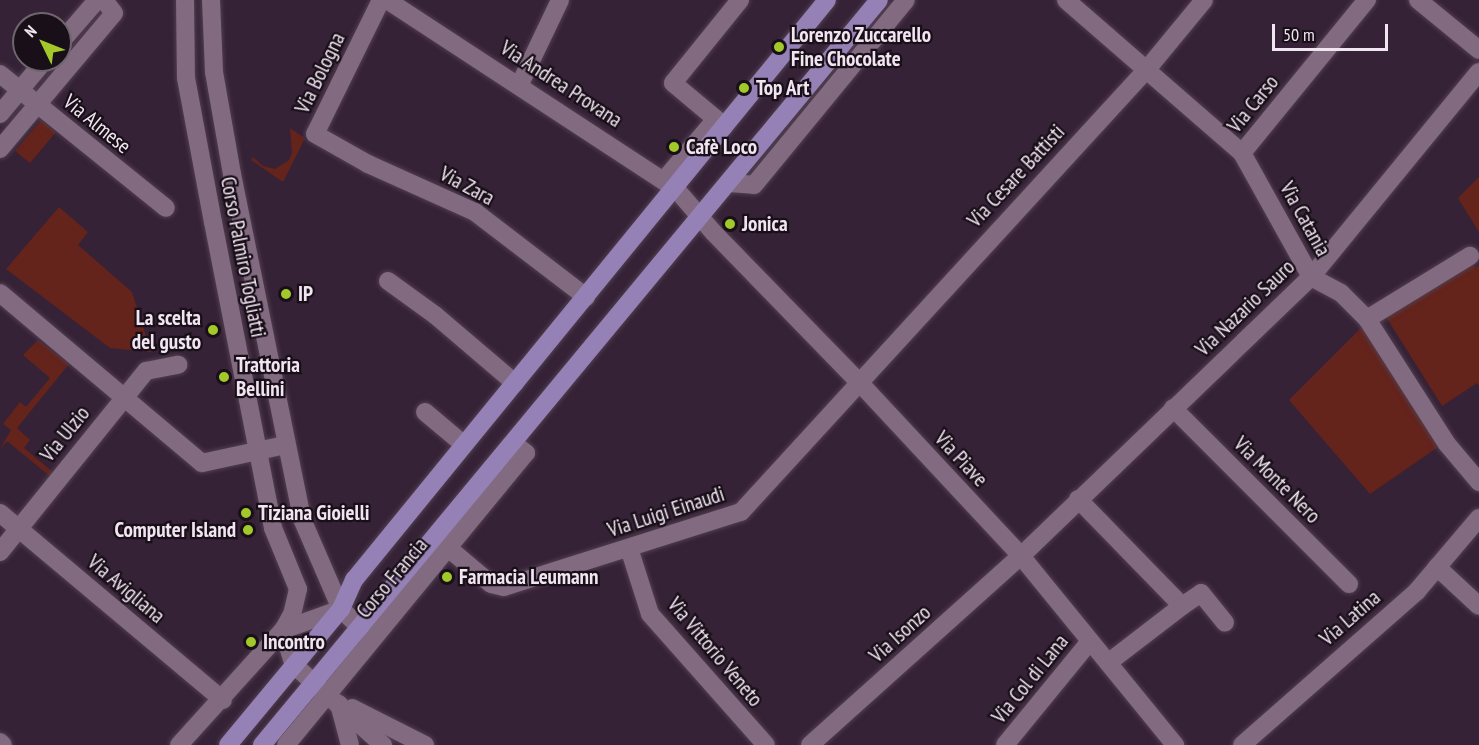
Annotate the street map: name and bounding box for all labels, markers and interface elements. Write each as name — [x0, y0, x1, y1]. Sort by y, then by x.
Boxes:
north arrow — [12, 12, 72, 72]
scale bar — [1275, 12, 1390, 50]
text: N — [20, 21, 41, 41]
place label: Lorenzo Zuccarello Fine Chocolate — [791, 22, 931, 72]
text: 50 m — [1283, 23, 1315, 46]
street label: Via Bologna — [290, 28, 350, 118]
street label: Via Andrea Provana — [495, 35, 627, 133]
marker: Lorenzo Zuccarello Fine Chocolate — [772, 40, 786, 54]
street label: Via Carso — [1222, 70, 1284, 138]
place label: Top Art — [756, 75, 810, 101]
marker: Top Art — [737, 81, 751, 95]
street label: Via Almese — [58, 89, 136, 159]
street label: Via Cesare Battisti — [962, 119, 1070, 233]
place label: Cafè Loco — [686, 134, 757, 160]
marker: Cafè Loco — [667, 140, 681, 154]
street label: Via Zara — [435, 161, 499, 211]
street label: Corso Palmiro Togliatti — [215, 174, 271, 340]
street label: Via Catania — [1274, 177, 1336, 261]
place label: Jonica — [742, 211, 788, 237]
marker: Jonica — [723, 217, 737, 231]
street label: Via Nazario Sauro — [1190, 254, 1300, 362]
place label: IP — [298, 281, 313, 307]
marker: IP — [279, 287, 293, 301]
place label: La scelta del gusto — [132, 305, 201, 355]
marker: La scelta del gusto — [206, 323, 220, 337]
place label: Trattoria Bellini — [236, 352, 300, 402]
marker: Trattoria Bellini — [217, 370, 231, 384]
street label: Via Ulzio — [35, 401, 95, 467]
street label: Via Piave — [929, 426, 993, 492]
street label: Via Monte Nero — [1228, 431, 1326, 529]
street label: Via Luigi Einaudi — [604, 481, 728, 543]
place label: Tiziana Gioielli — [258, 500, 370, 526]
marker: Tiziana Gioielli — [239, 506, 253, 520]
place label: Computer Island — [115, 517, 236, 543]
marker: Computer Island — [241, 523, 255, 537]
street label: Corso Francia — [351, 533, 433, 623]
street label: Via Avigliana — [82, 549, 170, 629]
place label: Farmacia Leumann — [459, 564, 598, 590]
marker: Farmacia Leumann — [440, 570, 454, 584]
street label: Via Latina — [1315, 585, 1385, 651]
street label: Via Vittorio Veneto — [662, 592, 768, 712]
street label: Via Isonzo — [864, 600, 936, 668]
place label: Incontro — [263, 629, 325, 655]
street label: Via Col di Lana — [987, 629, 1073, 729]
marker: Incontro — [244, 635, 258, 649]

